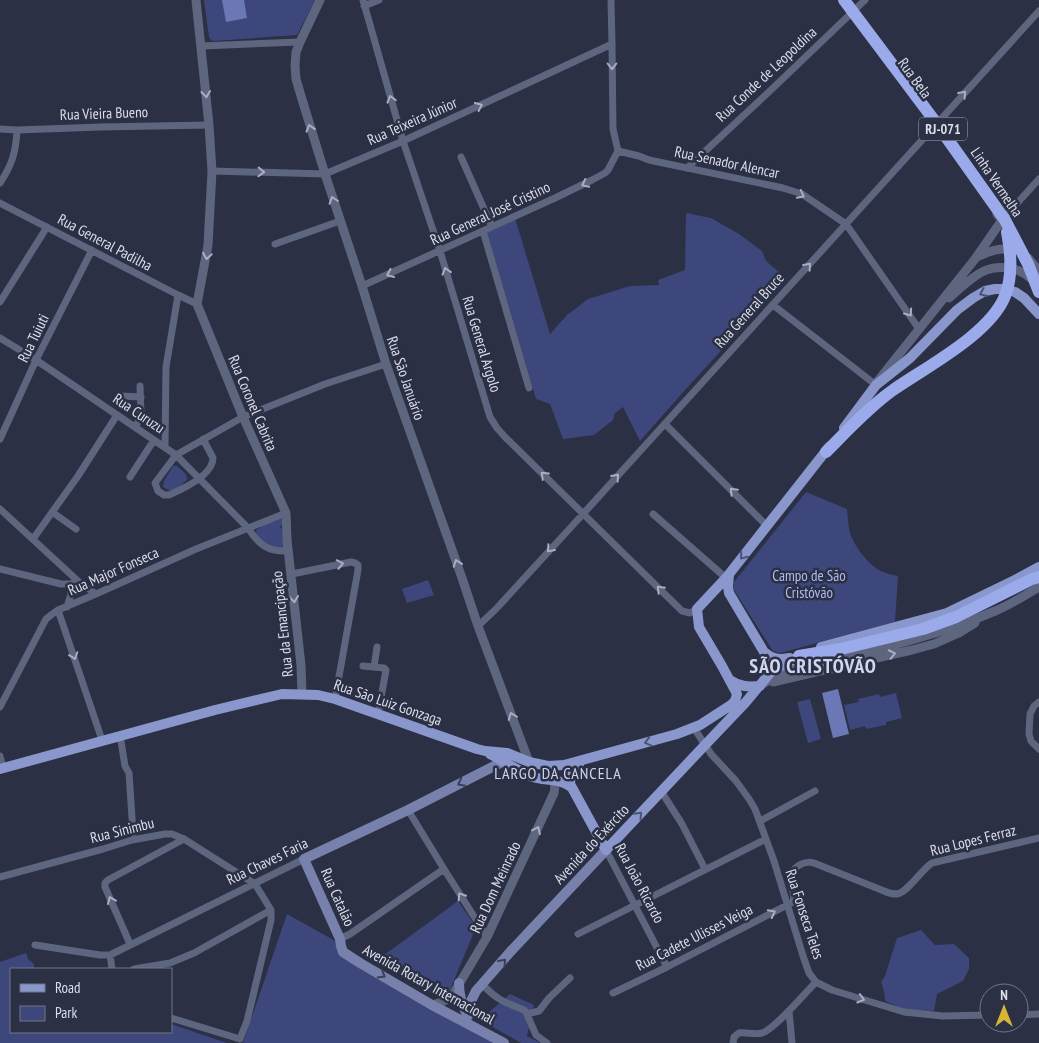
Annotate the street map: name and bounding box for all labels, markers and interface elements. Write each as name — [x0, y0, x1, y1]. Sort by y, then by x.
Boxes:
street label: Rua Conde de Leopoldina — [712, 22, 820, 126]
street label: Rua Bela — [894, 54, 936, 102]
one-way arrow — [607, 62, 617, 70]
one-way arrow — [200, 90, 211, 98]
one-way arrow — [958, 90, 967, 99]
street label: Rua Teixeira Júnior — [364, 92, 461, 149]
one-way arrow — [386, 96, 396, 104]
street label: Rua Vieira Bueno — [60, 102, 148, 124]
one-way arrow — [473, 102, 482, 112]
road number: RJ-071 — [919, 118, 967, 140]
one-way arrow — [306, 124, 316, 132]
street label: Rua Senador Alencar — [673, 142, 782, 183]
street label: Linha Vermelha — [967, 144, 1027, 220]
one-way arrow — [257, 167, 265, 177]
street label: Rua General José Cristino — [427, 177, 553, 249]
one-way arrow — [581, 178, 590, 188]
one-way arrow — [796, 189, 805, 199]
one-way arrow — [329, 197, 339, 205]
street label: Rua General Padilha — [55, 209, 155, 275]
one-way arrow — [202, 252, 212, 260]
one-way arrow — [802, 263, 811, 272]
one-way arrow — [386, 267, 395, 278]
one-way arrow — [442, 267, 452, 275]
street label: Rua General Bruce — [710, 268, 788, 352]
one-way arrow — [979, 287, 988, 298]
street label: Rua General Argolo — [458, 294, 506, 394]
one-way arrow — [903, 308, 912, 317]
street label: Rua Tuiuti — [13, 311, 53, 365]
street label: Rua São Januário — [383, 334, 429, 422]
street label: Rua Coronel Cabrita — [224, 352, 282, 454]
street label: Rua Curuzu — [109, 389, 169, 437]
one-way arrow — [541, 472, 550, 481]
one-way arrow — [610, 474, 619, 483]
one-way arrow — [730, 488, 739, 497]
street label: Rua Major Fonseca — [65, 543, 161, 599]
one-way arrow — [547, 544, 556, 553]
one-way arrow — [741, 550, 749, 559]
one-way arrow — [335, 560, 344, 570]
one-way arrow — [453, 560, 463, 568]
park label: Campo de São Cristóvão — [772, 566, 846, 602]
street label: Rua da Emancipação — [267, 570, 297, 678]
one-way arrow — [656, 586, 665, 595]
one-way arrow — [288, 595, 299, 603]
one-way arrow — [887, 650, 896, 660]
one-way arrow — [68, 652, 78, 660]
district label: SÃO CRISTÓVÃO — [749, 653, 877, 679]
street label: Rua São Luiz Gonzaga — [331, 675, 445, 729]
one-way arrow — [508, 712, 518, 721]
one-way arrow — [644, 737, 652, 747]
district label: LARGO DA CANCELA — [494, 763, 622, 783]
one-way arrow — [457, 777, 466, 787]
street label: Avenida do Exército — [549, 800, 633, 888]
one-way arrow — [633, 811, 642, 820]
street label: Rua Sinimbu — [88, 813, 156, 847]
street label: Rua Lopes Ferraz — [928, 820, 1018, 860]
one-way arrow — [530, 827, 540, 836]
street label: Rua Chaves Faria — [223, 833, 311, 889]
street label: Rua Dom Meinrado — [465, 838, 525, 936]
street label: Rua João Ricardo — [611, 840, 669, 926]
street label: Rua Catalão — [317, 865, 359, 929]
street label: Rua Fonseca Teles — [782, 867, 828, 961]
one-way arrow — [457, 892, 467, 901]
one-way arrow — [106, 896, 117, 905]
street label: Rua Cadete Ulisses Veiga — [632, 899, 756, 975]
one-way arrow — [767, 909, 776, 919]
street label: Avenida Rotary Internacional — [360, 940, 499, 1028]
one-way arrow — [497, 958, 506, 967]
legend — [10, 968, 172, 1033]
one-way arrow — [376, 969, 385, 979]
text: Road — [55, 978, 81, 997]
north arrow — [979, 983, 1029, 1033]
text: N — [1000, 986, 1008, 1004]
one-way arrow — [857, 993, 865, 1003]
text: Park — [55, 1003, 77, 1022]

